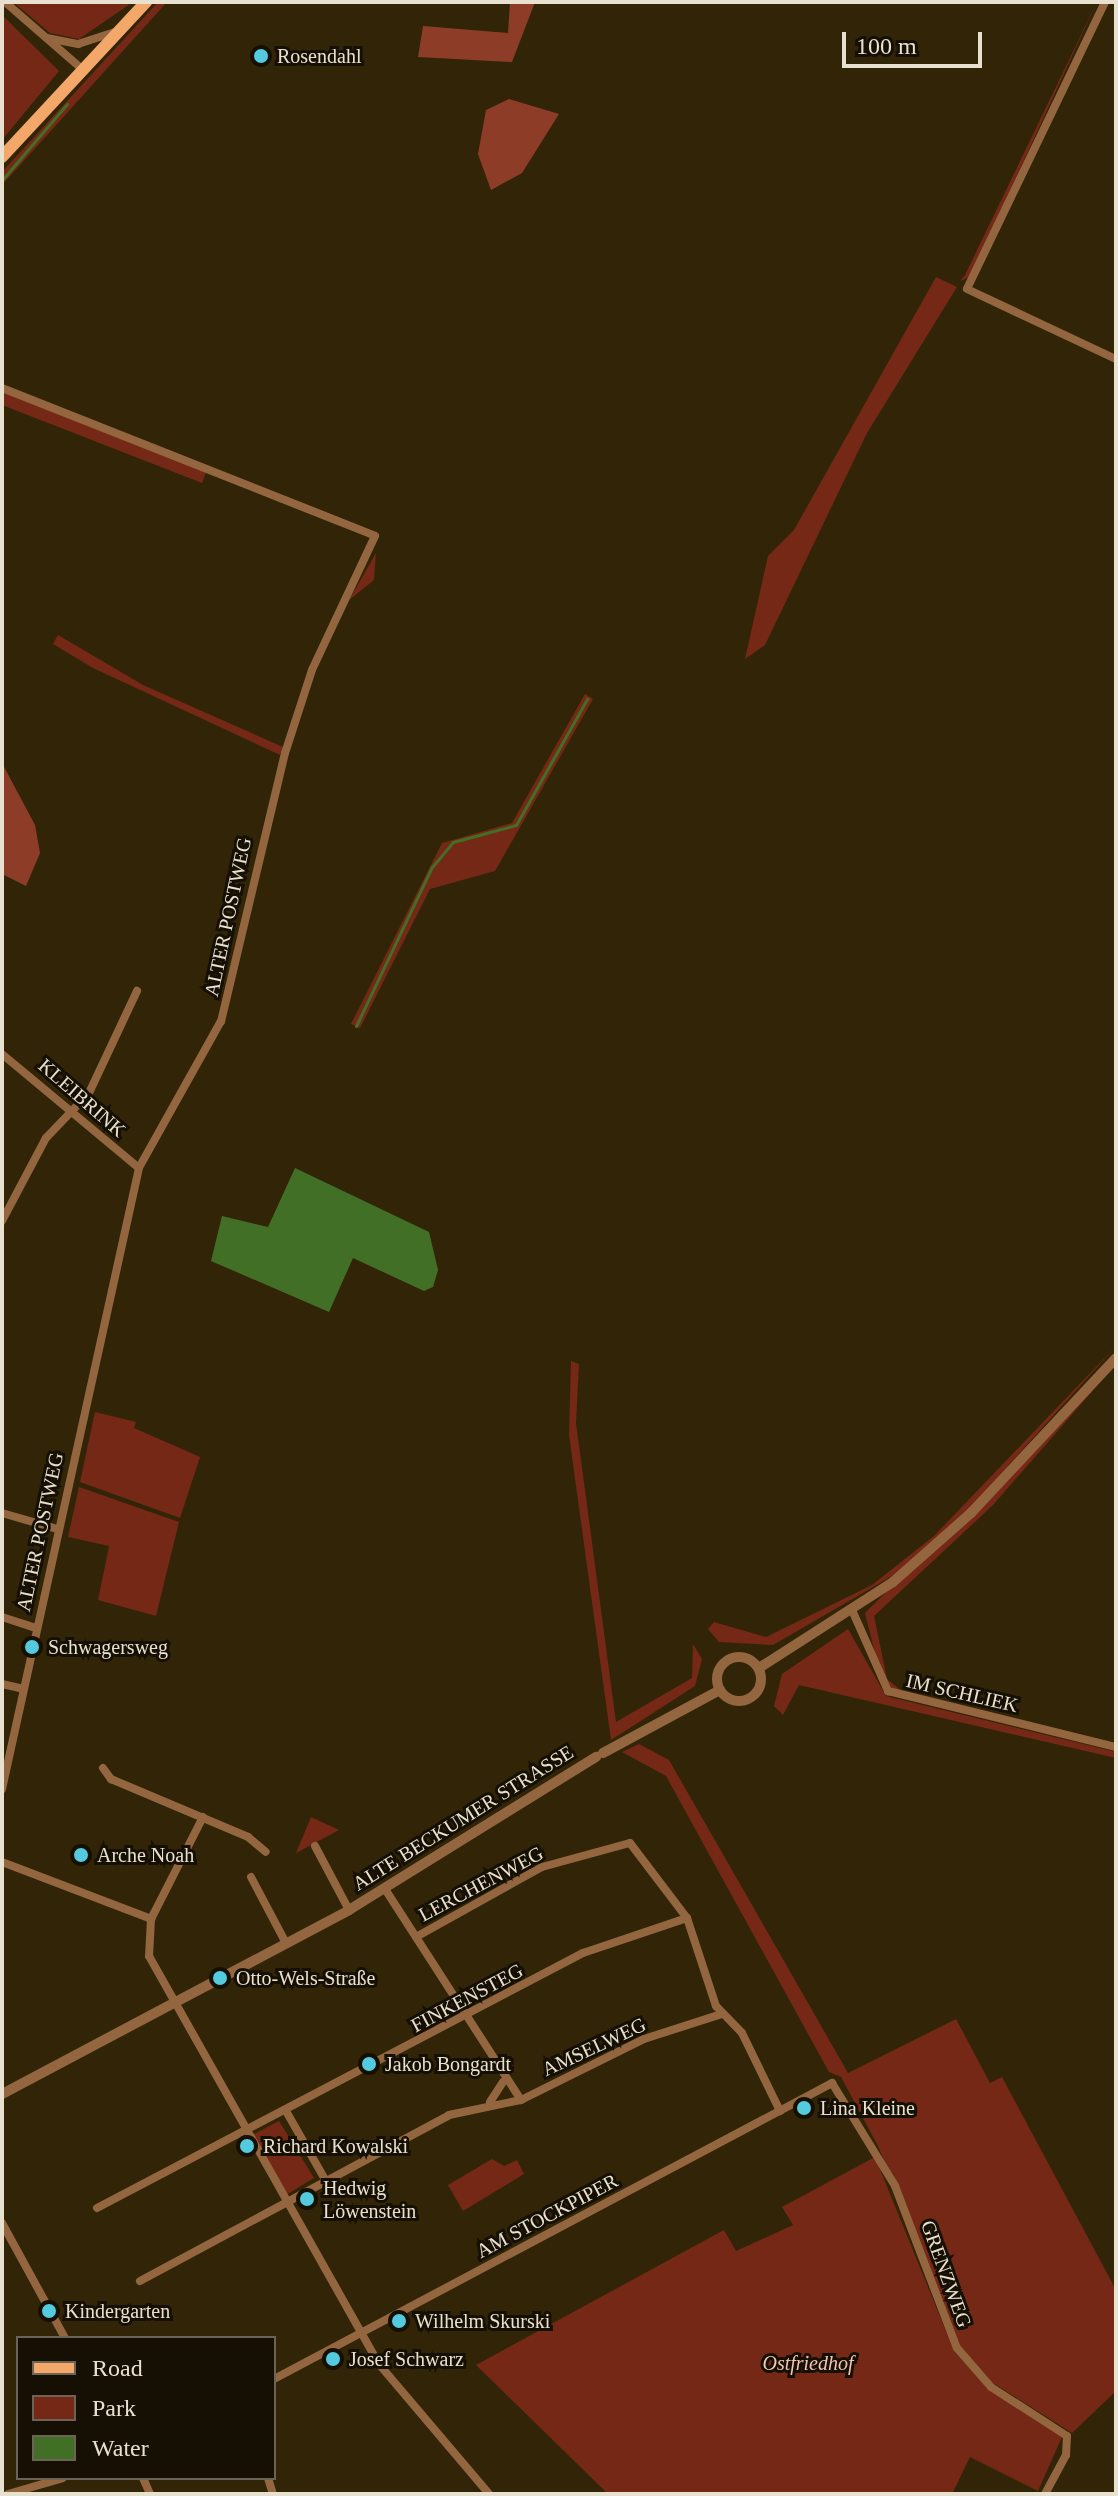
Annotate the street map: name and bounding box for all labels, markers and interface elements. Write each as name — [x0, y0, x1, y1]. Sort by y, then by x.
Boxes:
scale bar — [846, 16, 986, 66]
text: 100 m — [856, 33, 917, 59]
place label: Rosendahl — [277, 44, 361, 68]
marker: Rosendahl — [252, 47, 270, 65]
street label: ALTER POSTWEG — [199, 835, 257, 999]
street label: KLEIBRINK — [33, 1054, 131, 1142]
street label: ALTER POSTWEG — [11, 1450, 69, 1614]
place label: Schwagersweg — [48, 1635, 168, 1659]
marker: Schwagersweg — [23, 1638, 41, 1656]
street label: IM SCHLIEK — [904, 1668, 1020, 1718]
street label: ALTE BECKUMER STRASSE — [348, 1740, 578, 1896]
street label: LERCHENWEG — [415, 1841, 547, 1927]
place label: Arche Noah — [97, 1843, 194, 1867]
marker: Arche Noah — [72, 1846, 90, 1864]
street label: FINKENSTEG — [407, 1958, 527, 2038]
place label: Otto-Wels-Straße — [236, 1966, 375, 1990]
marker: Otto-Wels-Straße — [211, 1969, 229, 1987]
street label: AMSELWEG — [538, 2012, 650, 2082]
place label: Jakob Bongardt — [385, 2052, 511, 2076]
marker: Jakob Bongardt — [360, 2055, 378, 2073]
place label: Lina Kleine — [820, 2096, 915, 2120]
marker: Lina Kleine — [795, 2099, 813, 2117]
place label: Richard Kowalski — [263, 2134, 408, 2158]
marker: Richard Kowalski — [238, 2137, 256, 2155]
street label: AM STOCKPIPER — [472, 2169, 622, 2263]
place label: Hedwig Löwenstein — [323, 2176, 416, 2223]
marker: Hedwig Löwenstein — [298, 2190, 316, 2208]
street label: GRENZWEG — [916, 2217, 976, 2331]
place label: Kindergarten — [65, 2299, 170, 2323]
marker: Kindergarten — [40, 2302, 58, 2320]
place label: Wilhelm Skurski — [415, 2309, 550, 2333]
marker: Wilhelm Skurski — [390, 2312, 408, 2330]
legend — [16, 2336, 276, 2480]
place label: Josef Schwarz — [349, 2347, 464, 2371]
marker: Josef Schwarz — [324, 2350, 342, 2368]
park label: Ostfriedhof — [762, 2351, 854, 2375]
text: Road — [92, 2355, 143, 2381]
text: Park — [92, 2395, 136, 2421]
text: Water — [92, 2435, 149, 2461]

